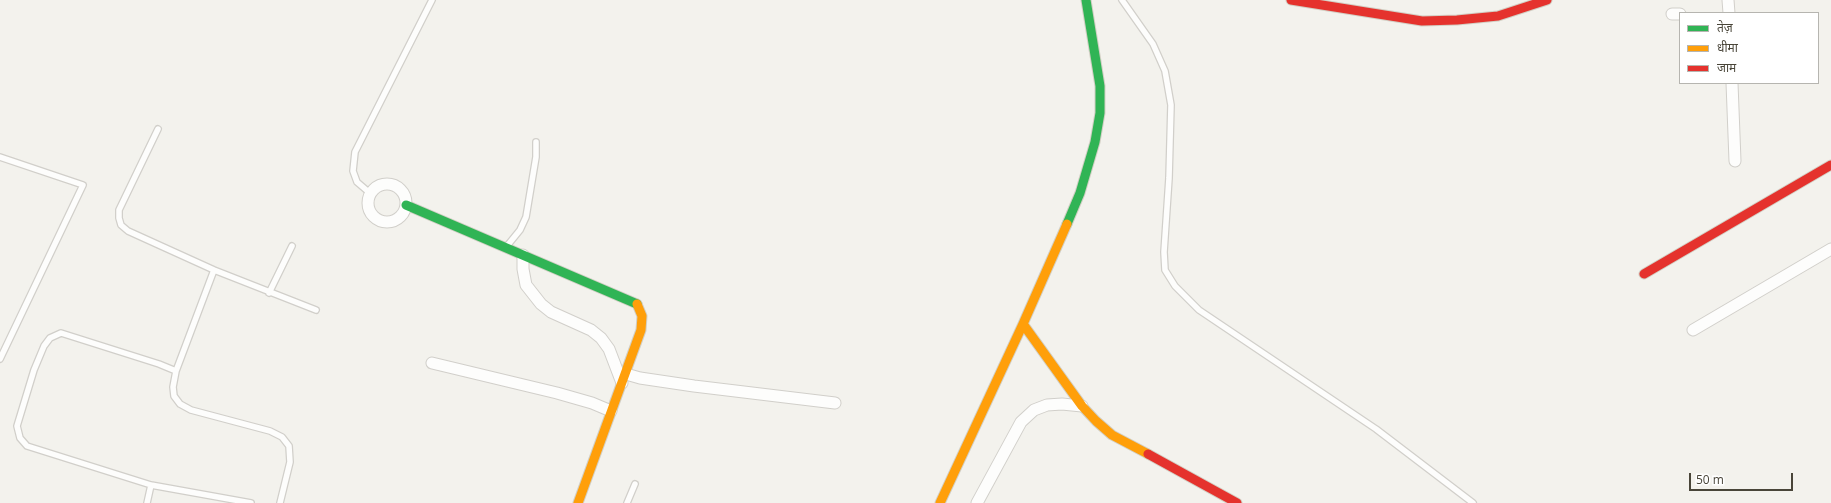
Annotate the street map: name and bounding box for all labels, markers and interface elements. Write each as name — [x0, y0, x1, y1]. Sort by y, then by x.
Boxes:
legend — [1679, 12, 1819, 84]
text: तेज़ — [1717, 19, 1733, 36]
text: धीमा — [1717, 39, 1738, 56]
text: जाम — [1717, 59, 1736, 76]
scale bar — [1691, 465, 1795, 491]
text: 50 m — [1696, 471, 1724, 488]

